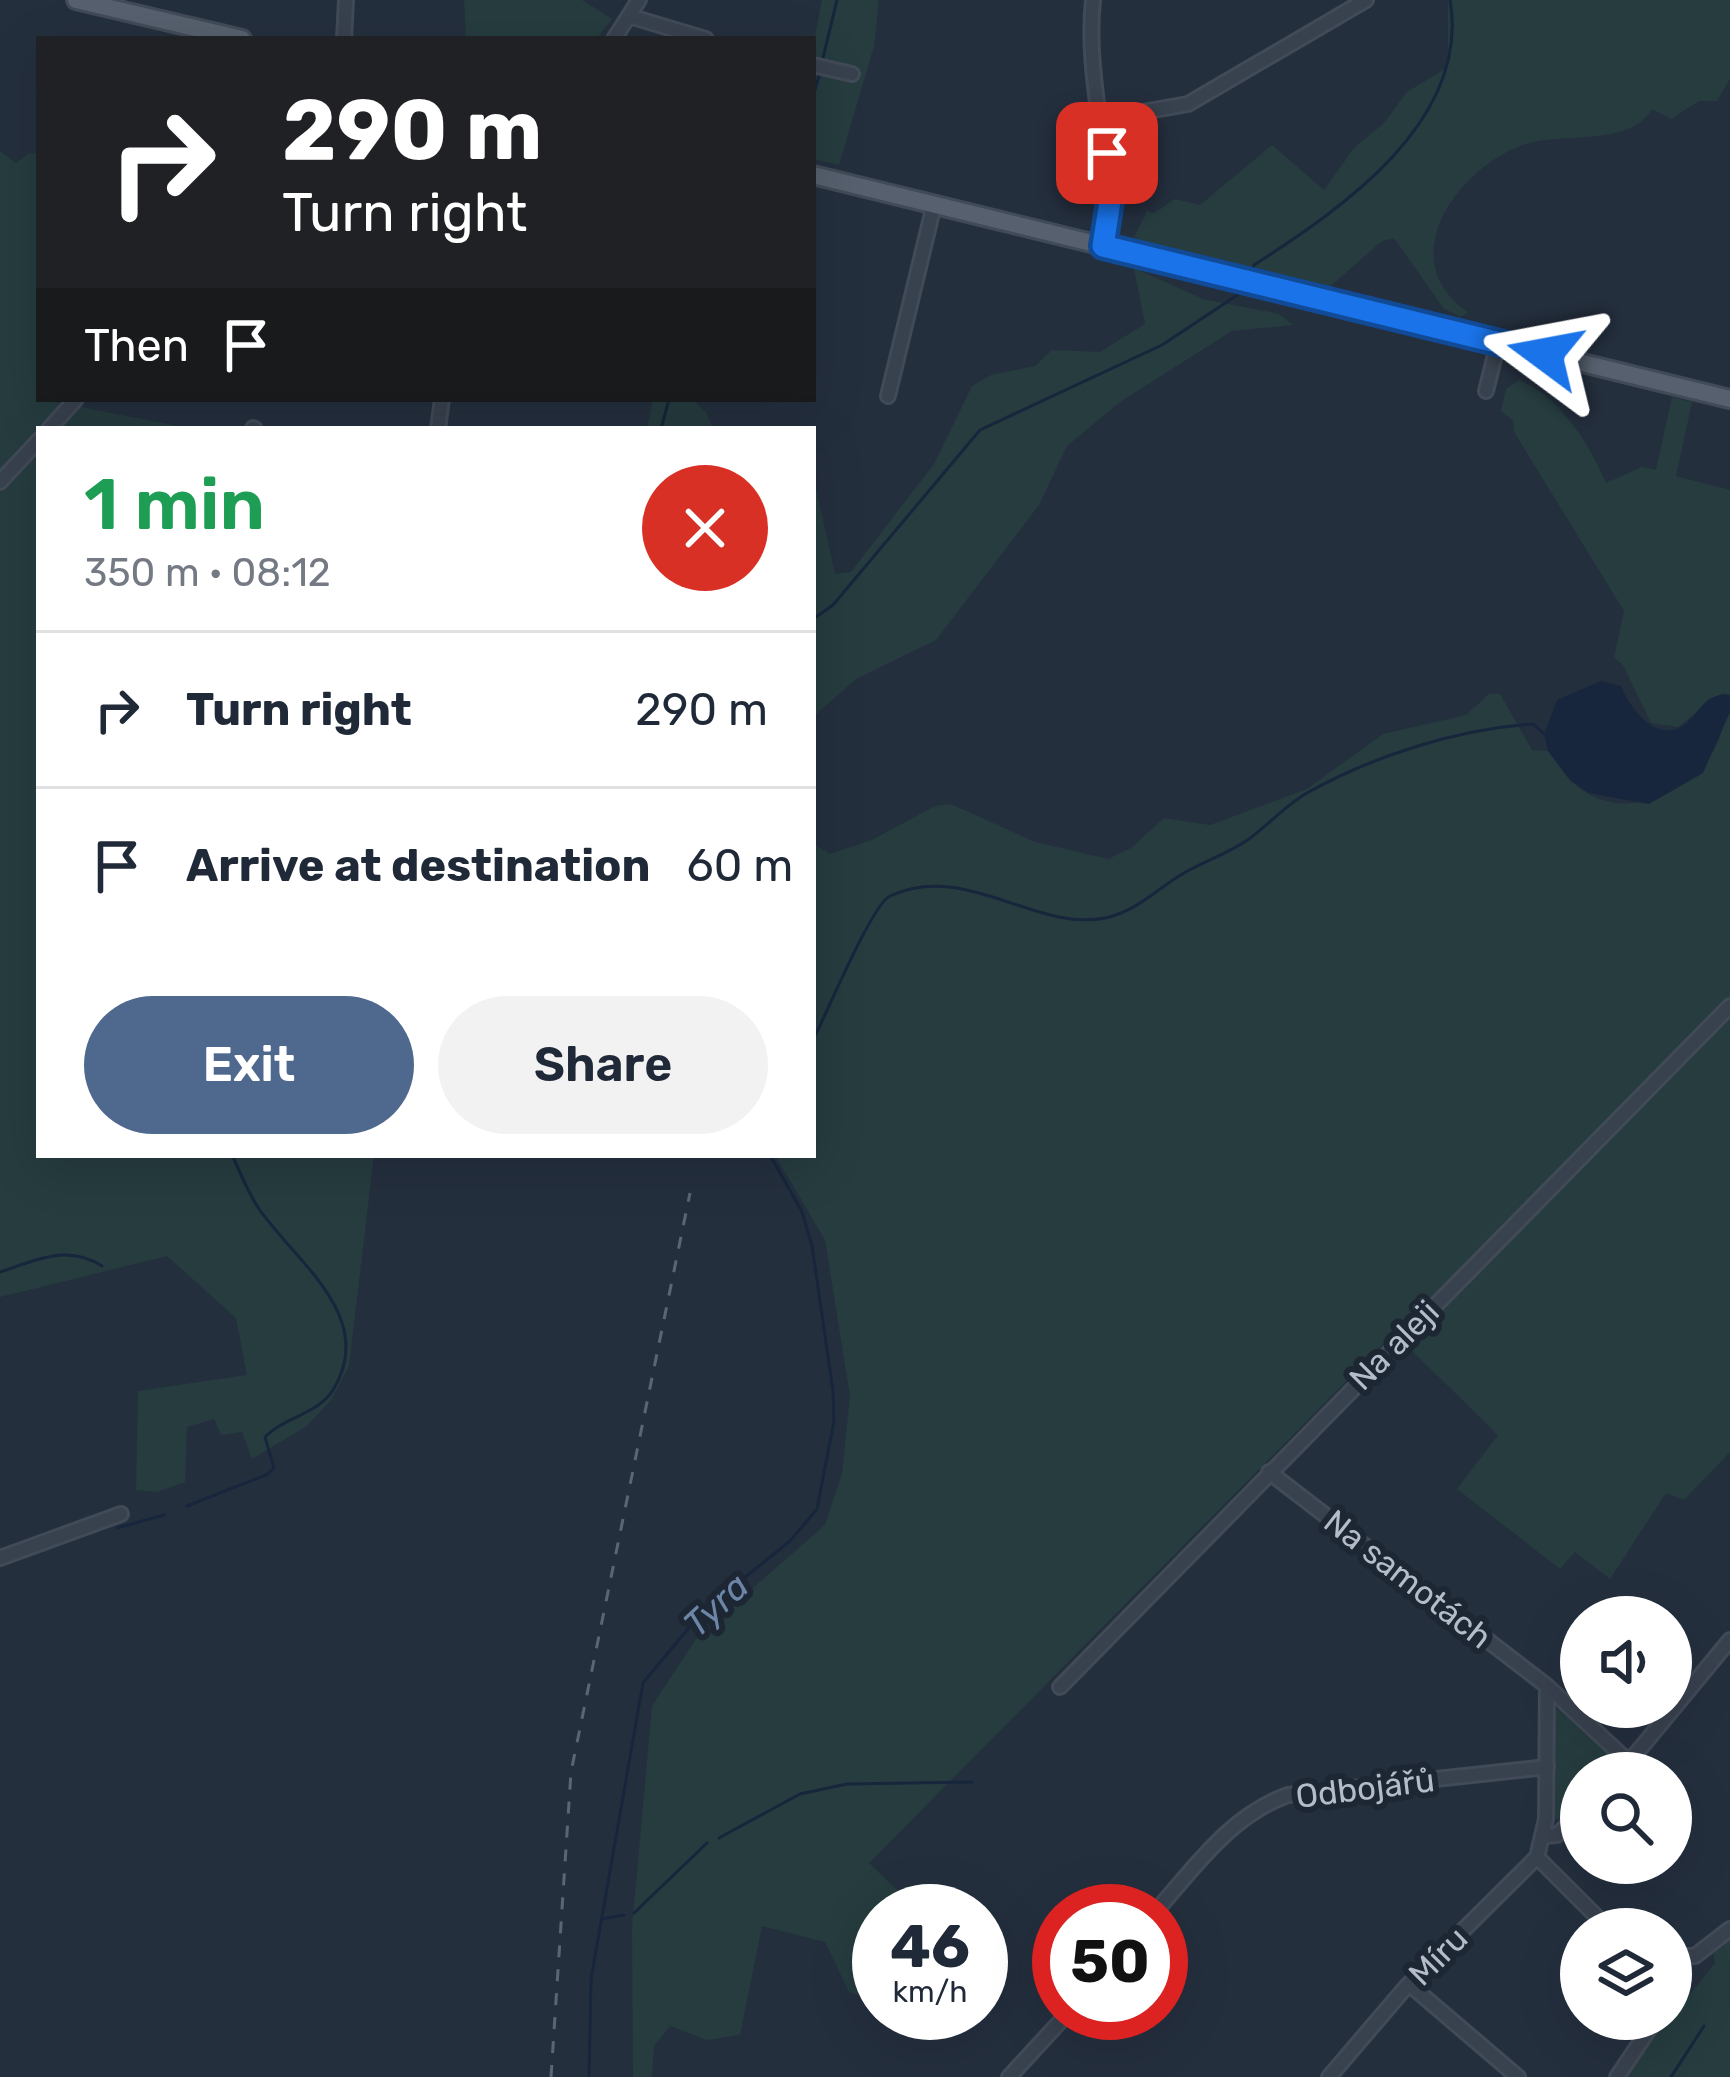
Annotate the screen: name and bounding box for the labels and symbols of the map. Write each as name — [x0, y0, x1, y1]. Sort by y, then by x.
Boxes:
pin — [1056, 102, 1158, 204]
position arrow — [1482, 291, 1608, 417]
street label: Na aleji — [1341, 1292, 1447, 1398]
street label: Na samotách — [1316, 1502, 1500, 1656]
water label: Tyra — [675, 1564, 757, 1646]
street label: Odbojářů — [1293, 1760, 1437, 1816]
speed limit sign: 50 — [1032, 1884, 1188, 2040]
street label: Míru — [1401, 1919, 1475, 1993]

